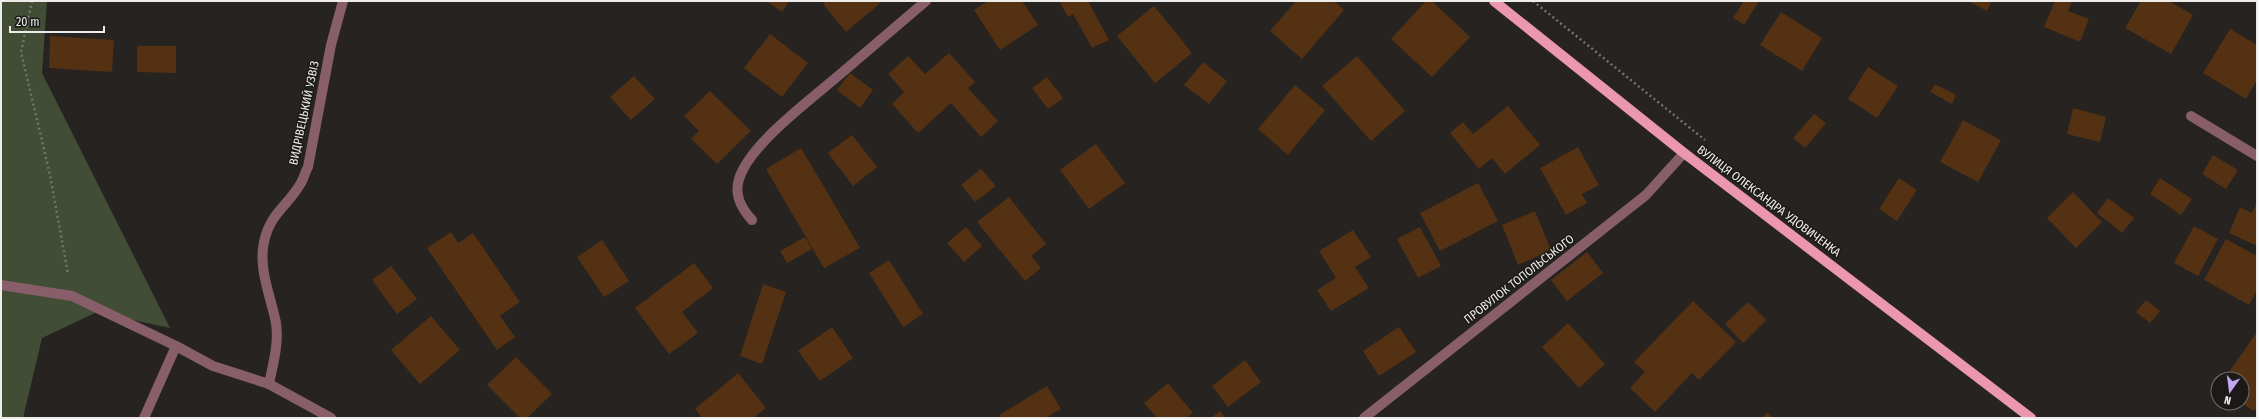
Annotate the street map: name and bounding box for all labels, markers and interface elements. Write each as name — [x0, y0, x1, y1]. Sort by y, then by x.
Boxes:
scale bar — [10, 8, 104, 34]
text: 20 m — [16, 15, 40, 29]
street label: ВИДРІВЕЦЬКИЙ УЗВІЗ — [285, 59, 322, 166]
street label: ВУЛИЦЯ ОЛЕКСАНДРА УДОВИЧЕНКА — [1695, 142, 1844, 260]
street label: ПРОВУЛОК ТОПОЛЬСЬКОГО — [1461, 232, 1577, 326]
north arrow — [2210, 371, 2250, 411]
text: N — [2223, 393, 2232, 407]

